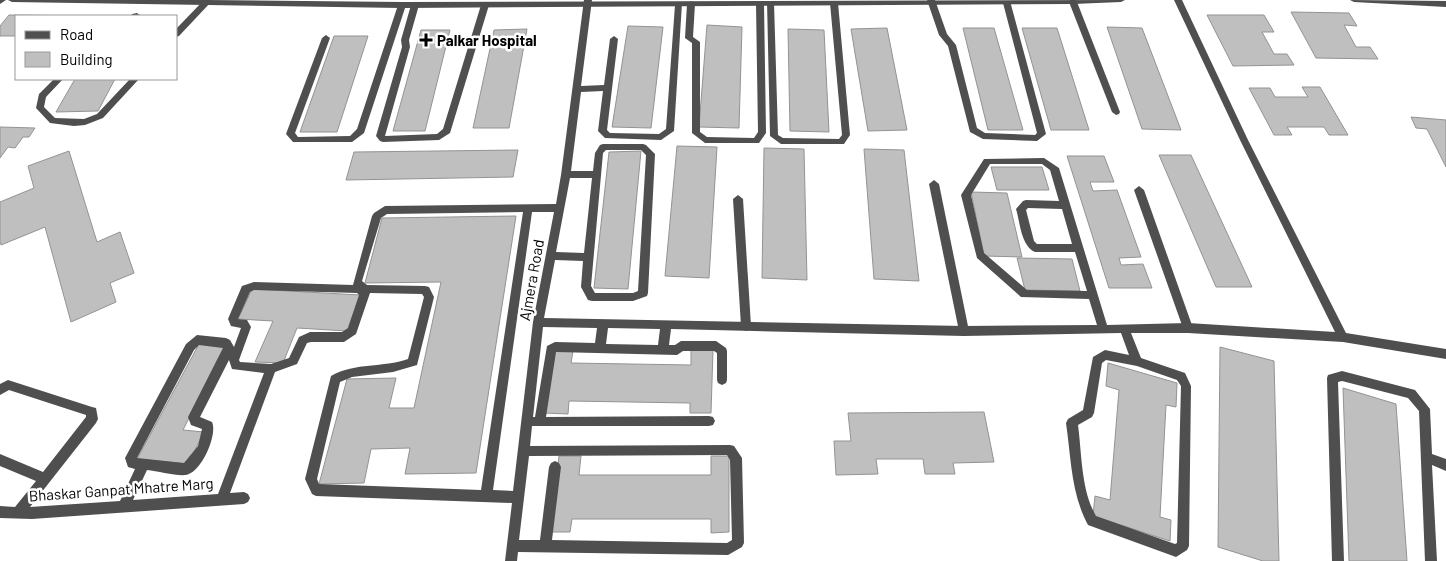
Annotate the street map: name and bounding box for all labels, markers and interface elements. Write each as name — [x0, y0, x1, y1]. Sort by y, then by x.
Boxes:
legend — [15, 15, 178, 80]
text: Road — [60, 25, 93, 43]
place label: Palkar Hospital — [437, 31, 537, 49]
marker: Palkar Hospital — [419, 33, 433, 47]
text: Building — [60, 50, 113, 68]
street label: Ajmera Road — [515, 238, 547, 322]
street label: Bhaskar Ganpat Mhatre Marg — [28, 474, 214, 504]

